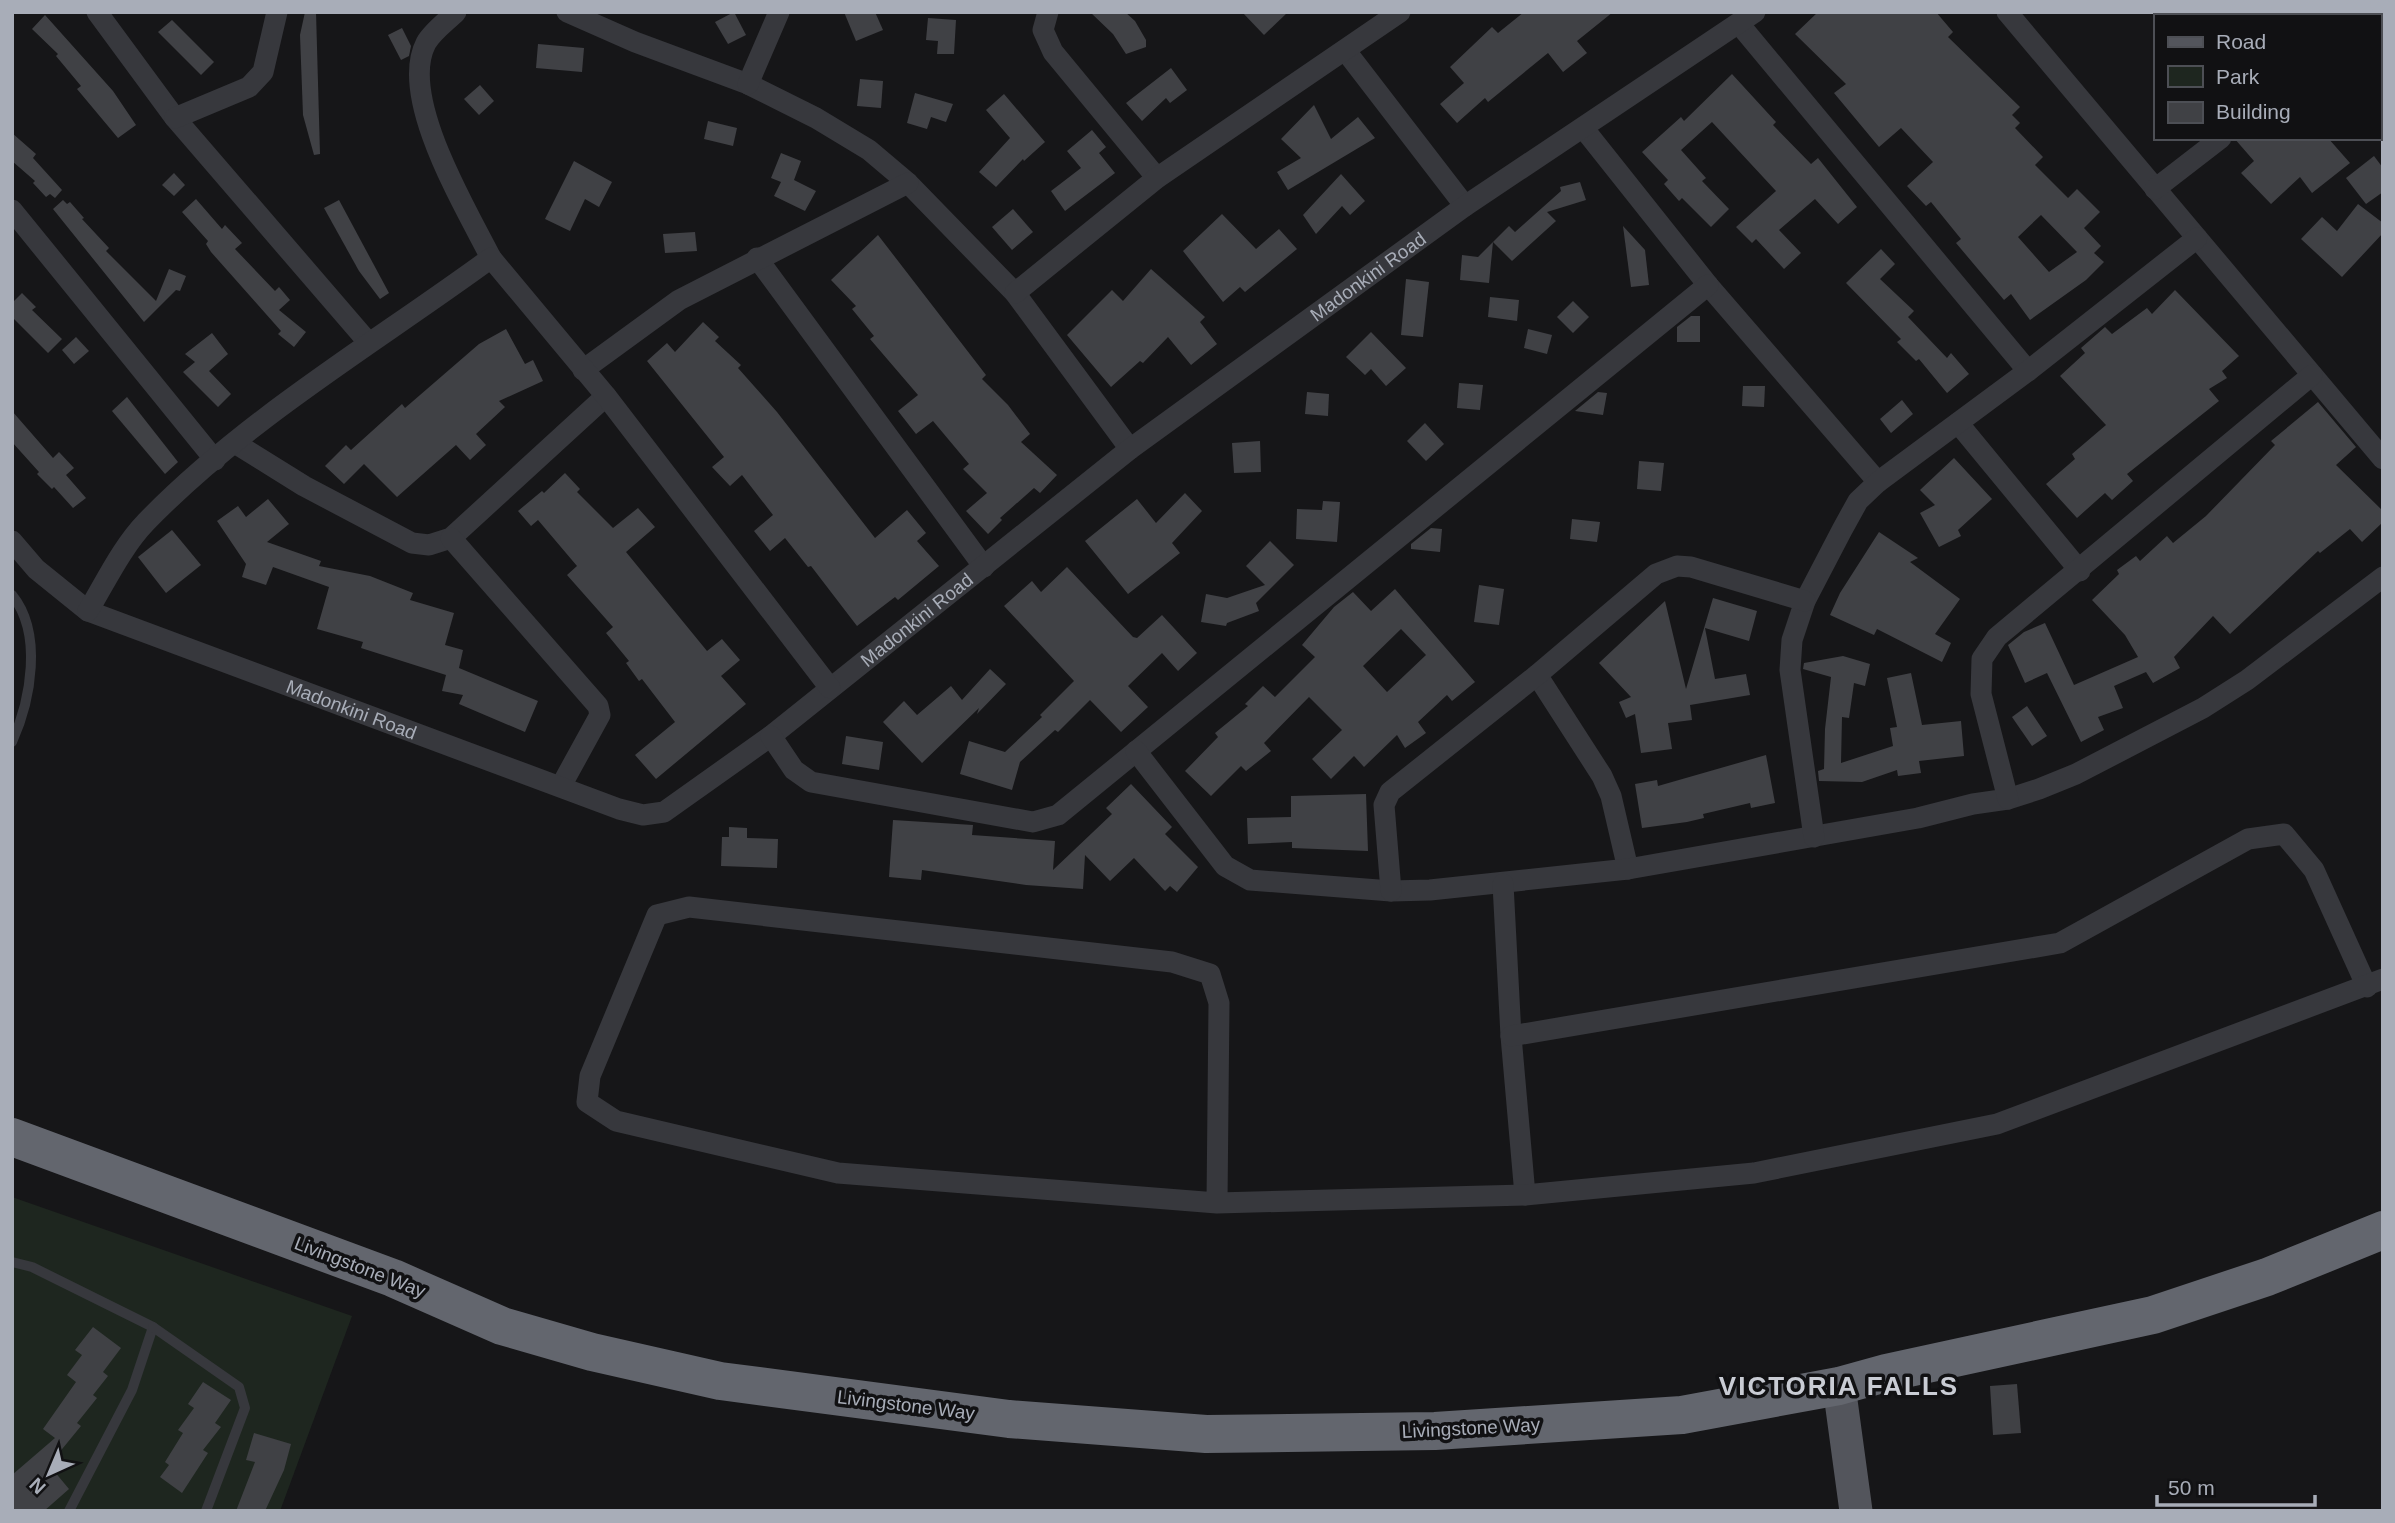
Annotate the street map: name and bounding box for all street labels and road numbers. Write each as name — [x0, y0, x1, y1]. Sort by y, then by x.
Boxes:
street label: Madonkini Road — [1306, 228, 1430, 325]
street label: Madonkini Road — [856, 569, 977, 671]
street label: Madonkini Road — [283, 675, 420, 743]
street label: Livingstone Way — [291, 1232, 429, 1302]
street label: Livingstone Way — [836, 1386, 977, 1424]
street label: Livingstone Way — [1401, 1414, 1541, 1442]

